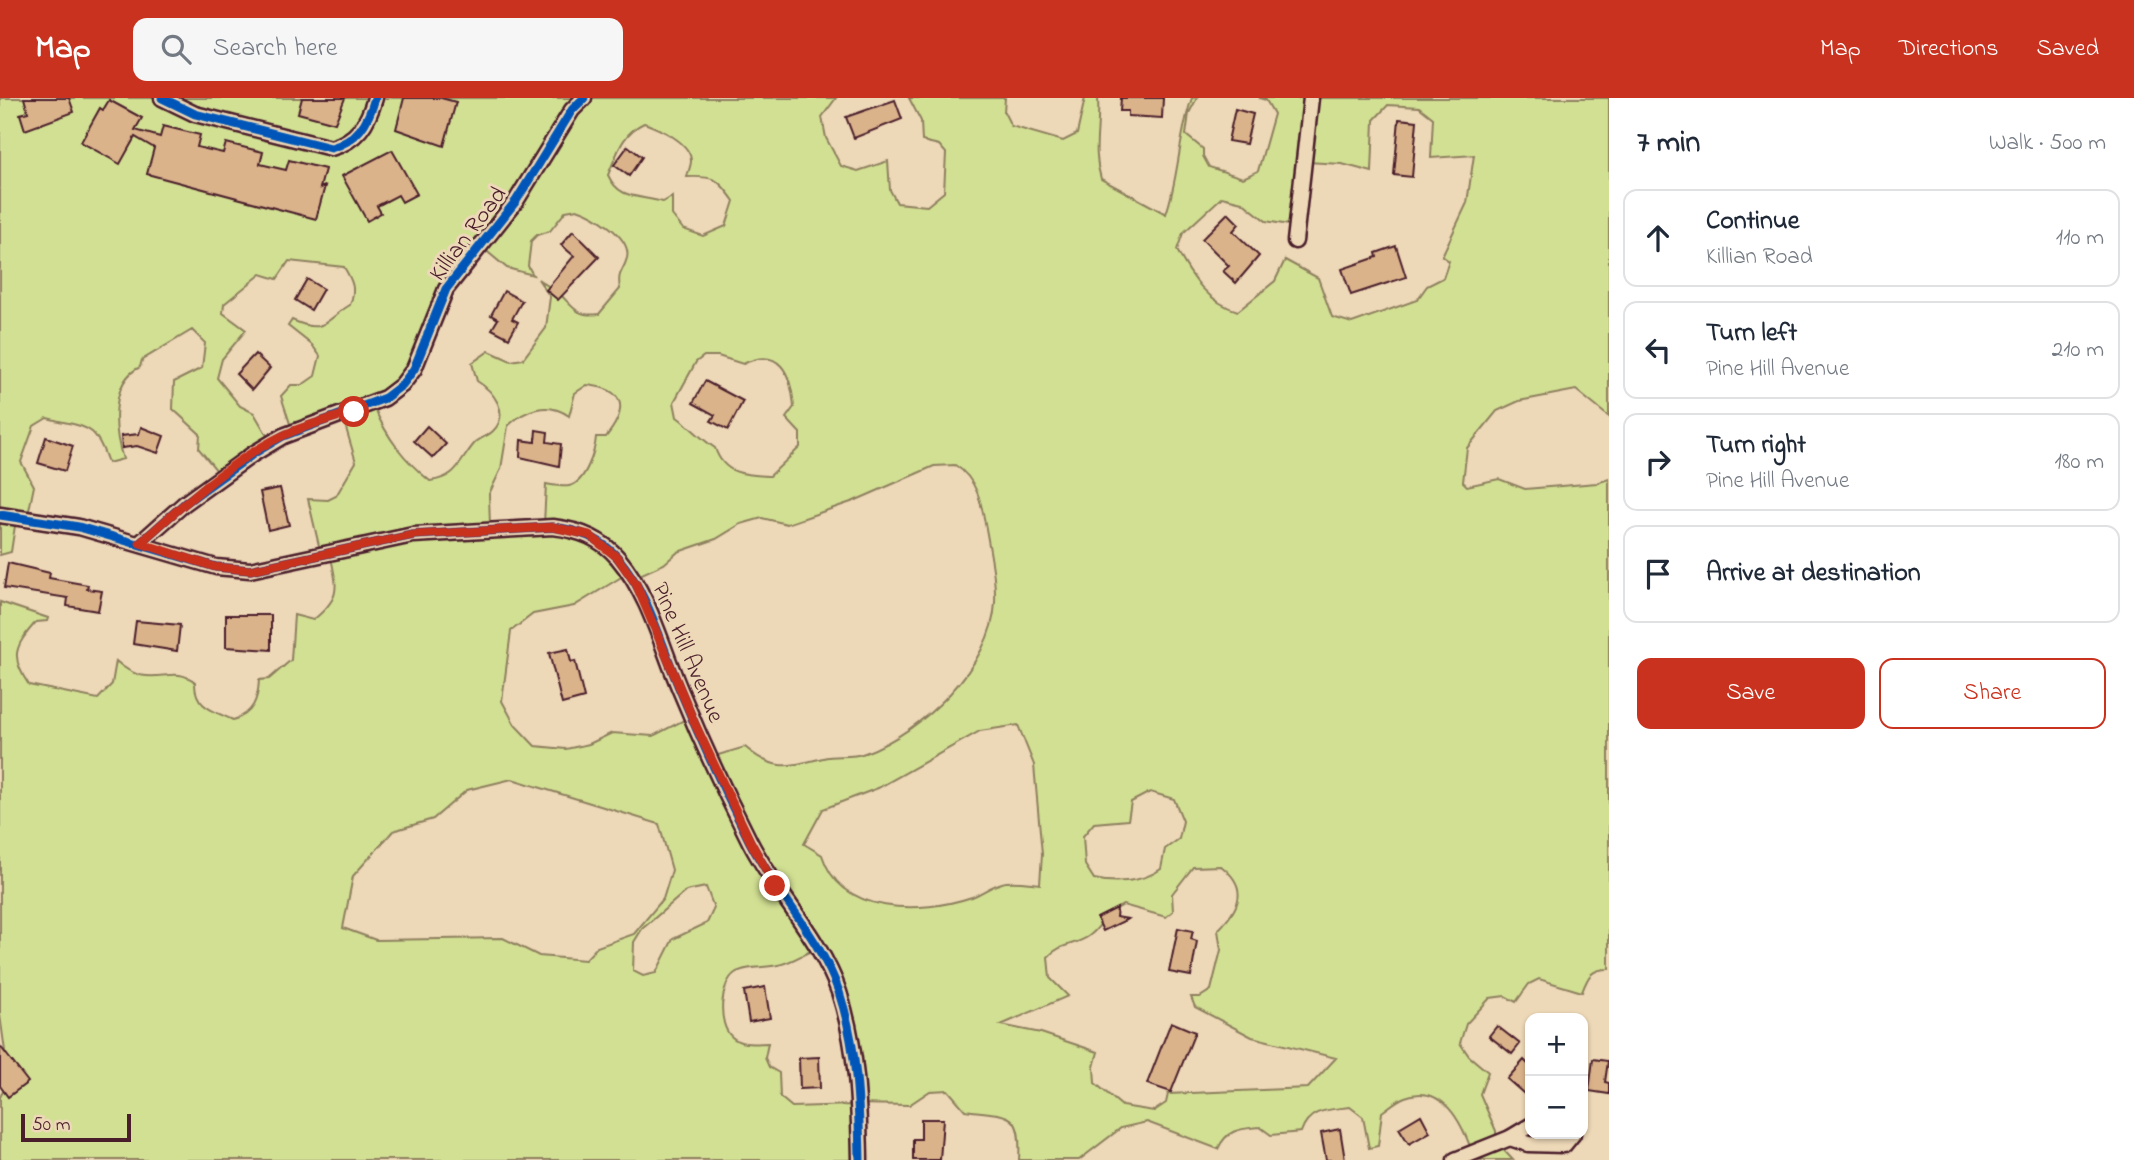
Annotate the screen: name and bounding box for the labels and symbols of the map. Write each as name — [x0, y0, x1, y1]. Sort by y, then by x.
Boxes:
street label: Killian Road — [422, 179, 517, 289]
route start — [338, 396, 369, 427]
street label: Pine Hill Avenue — [641, 577, 732, 729]
route end — [759, 870, 790, 901]
scale bar — [21, 1111, 131, 1143]

